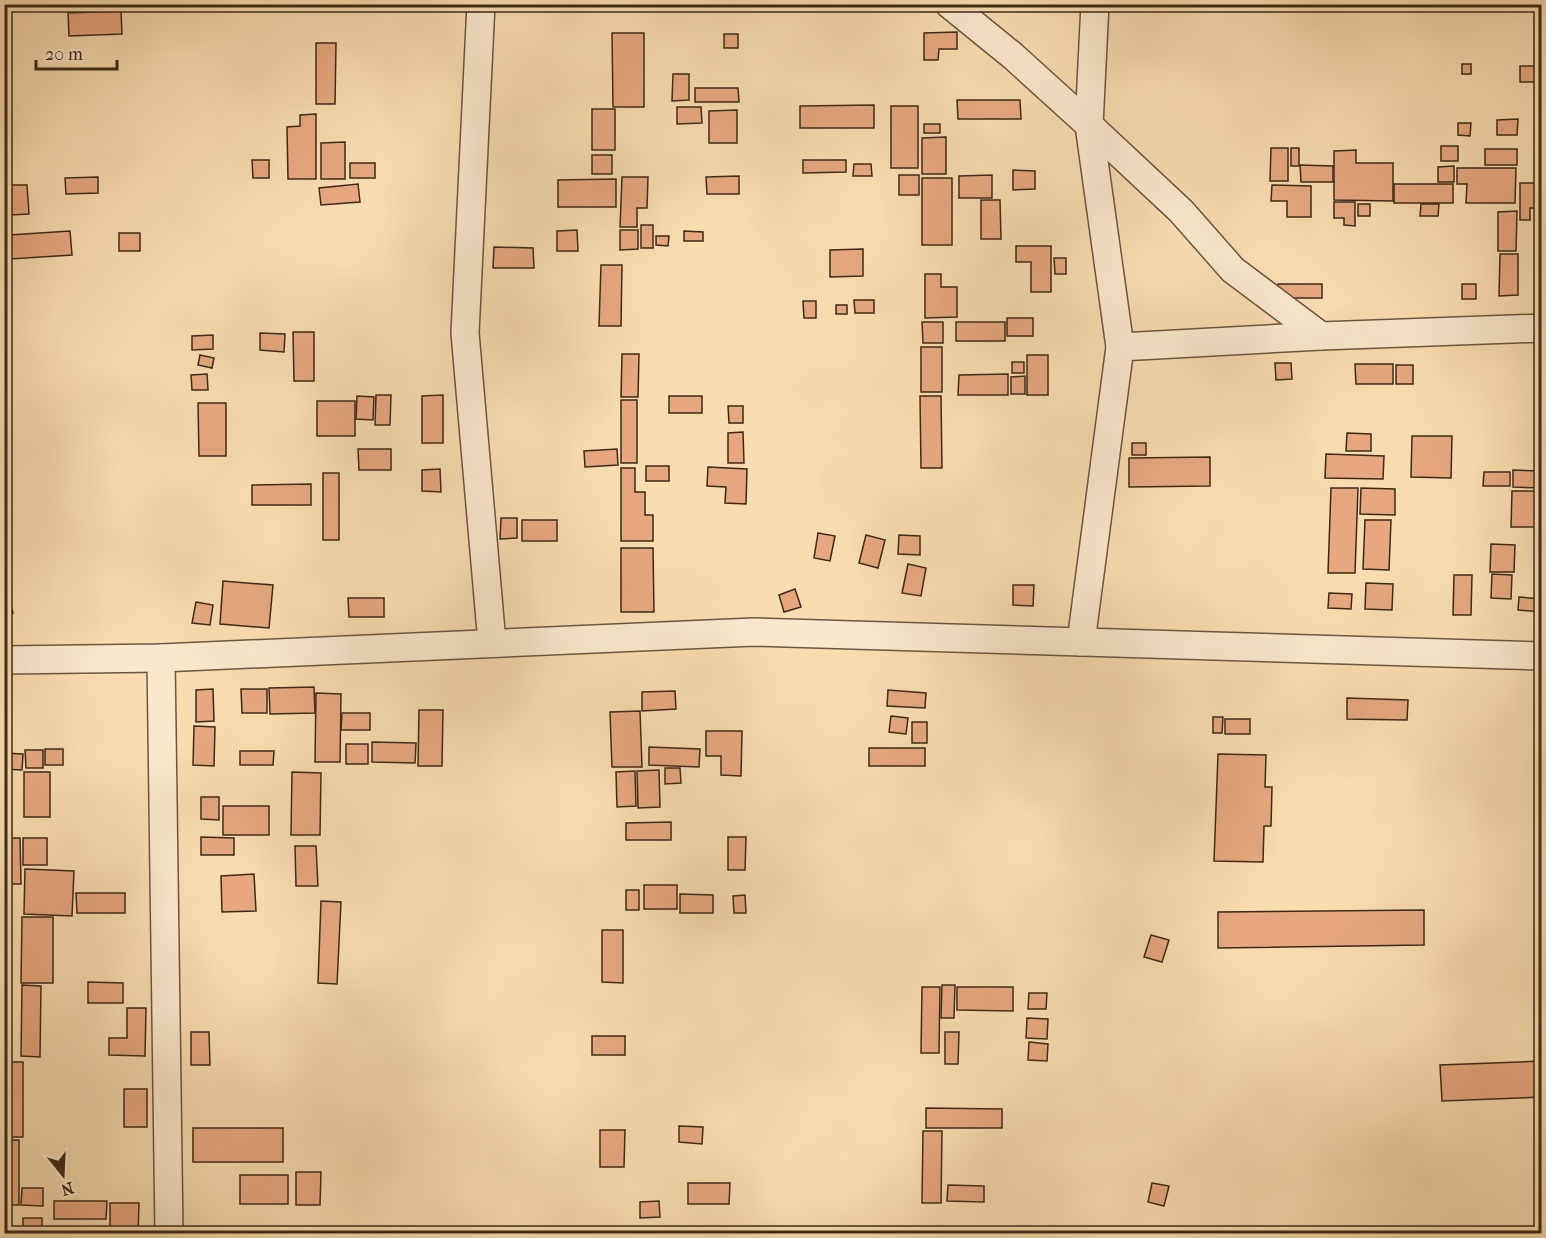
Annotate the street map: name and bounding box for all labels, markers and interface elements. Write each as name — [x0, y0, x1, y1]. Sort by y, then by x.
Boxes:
scale bar — [36, 33, 117, 71]
text: 20 m — [45, 44, 83, 65]
north arrow — [33, 1145, 93, 1205]
text: N — [58, 1178, 76, 1200]

